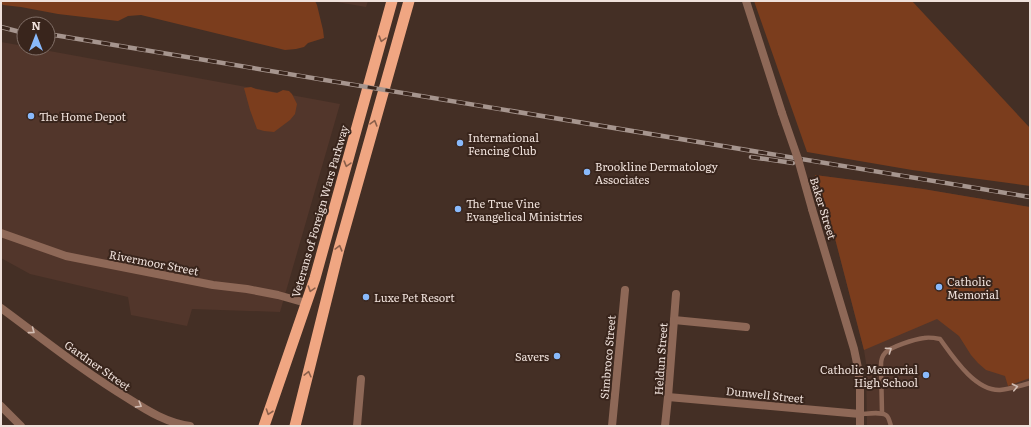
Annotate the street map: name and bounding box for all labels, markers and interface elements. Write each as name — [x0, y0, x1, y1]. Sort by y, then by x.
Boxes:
north arrow — [16, 16, 56, 56]
text: N — [31, 17, 41, 33]
one-way arrow — [378, 35, 387, 42]
place label: The Home Depot — [39, 108, 126, 124]
marker: The Home Depot — [26, 111, 36, 121]
one-way arrow — [369, 120, 378, 127]
street label: Veterans of Foreign Wars Parkway — [287, 122, 351, 299]
place label: International Fencing Club — [468, 129, 539, 158]
marker: International Fencing Club — [455, 138, 465, 148]
place label: Brookline Dermatology Associates — [595, 158, 719, 187]
one-way arrow — [343, 160, 352, 167]
marker: Brookline Dermatology Associates — [582, 167, 592, 177]
street label: Baker Street — [807, 175, 841, 242]
place label: The True Vine Evangelical Ministries — [466, 195, 582, 224]
marker: The True Vine Evangelical Ministries — [453, 204, 463, 214]
one-way arrow — [334, 245, 343, 252]
street label: Rivermoor Street — [108, 246, 201, 279]
place label: Catholic Memorial — [947, 273, 999, 302]
marker: Catholic Memorial — [934, 282, 944, 292]
one-way arrow — [307, 285, 316, 292]
place label: Luxe Pet Resort — [374, 289, 455, 305]
marker: Luxe Pet Resort — [361, 292, 371, 302]
street label: Simbroco Street — [595, 314, 619, 400]
street label: Heldun Street — [649, 322, 671, 396]
one-way arrow — [28, 327, 35, 334]
street label: Gardner Street — [62, 336, 135, 394]
place label: Savers — [515, 348, 549, 364]
one-way arrow — [885, 348, 892, 355]
marker: Savers — [552, 351, 562, 361]
place label: Catholic Memorial High School — [820, 361, 918, 390]
marker: Catholic Memorial High School — [921, 370, 931, 380]
one-way arrow — [303, 371, 311, 378]
street label: Dunwell Street — [725, 382, 805, 406]
one-way arrow — [1011, 383, 1018, 391]
one-way arrow — [135, 401, 142, 408]
one-way arrow — [265, 408, 274, 415]

